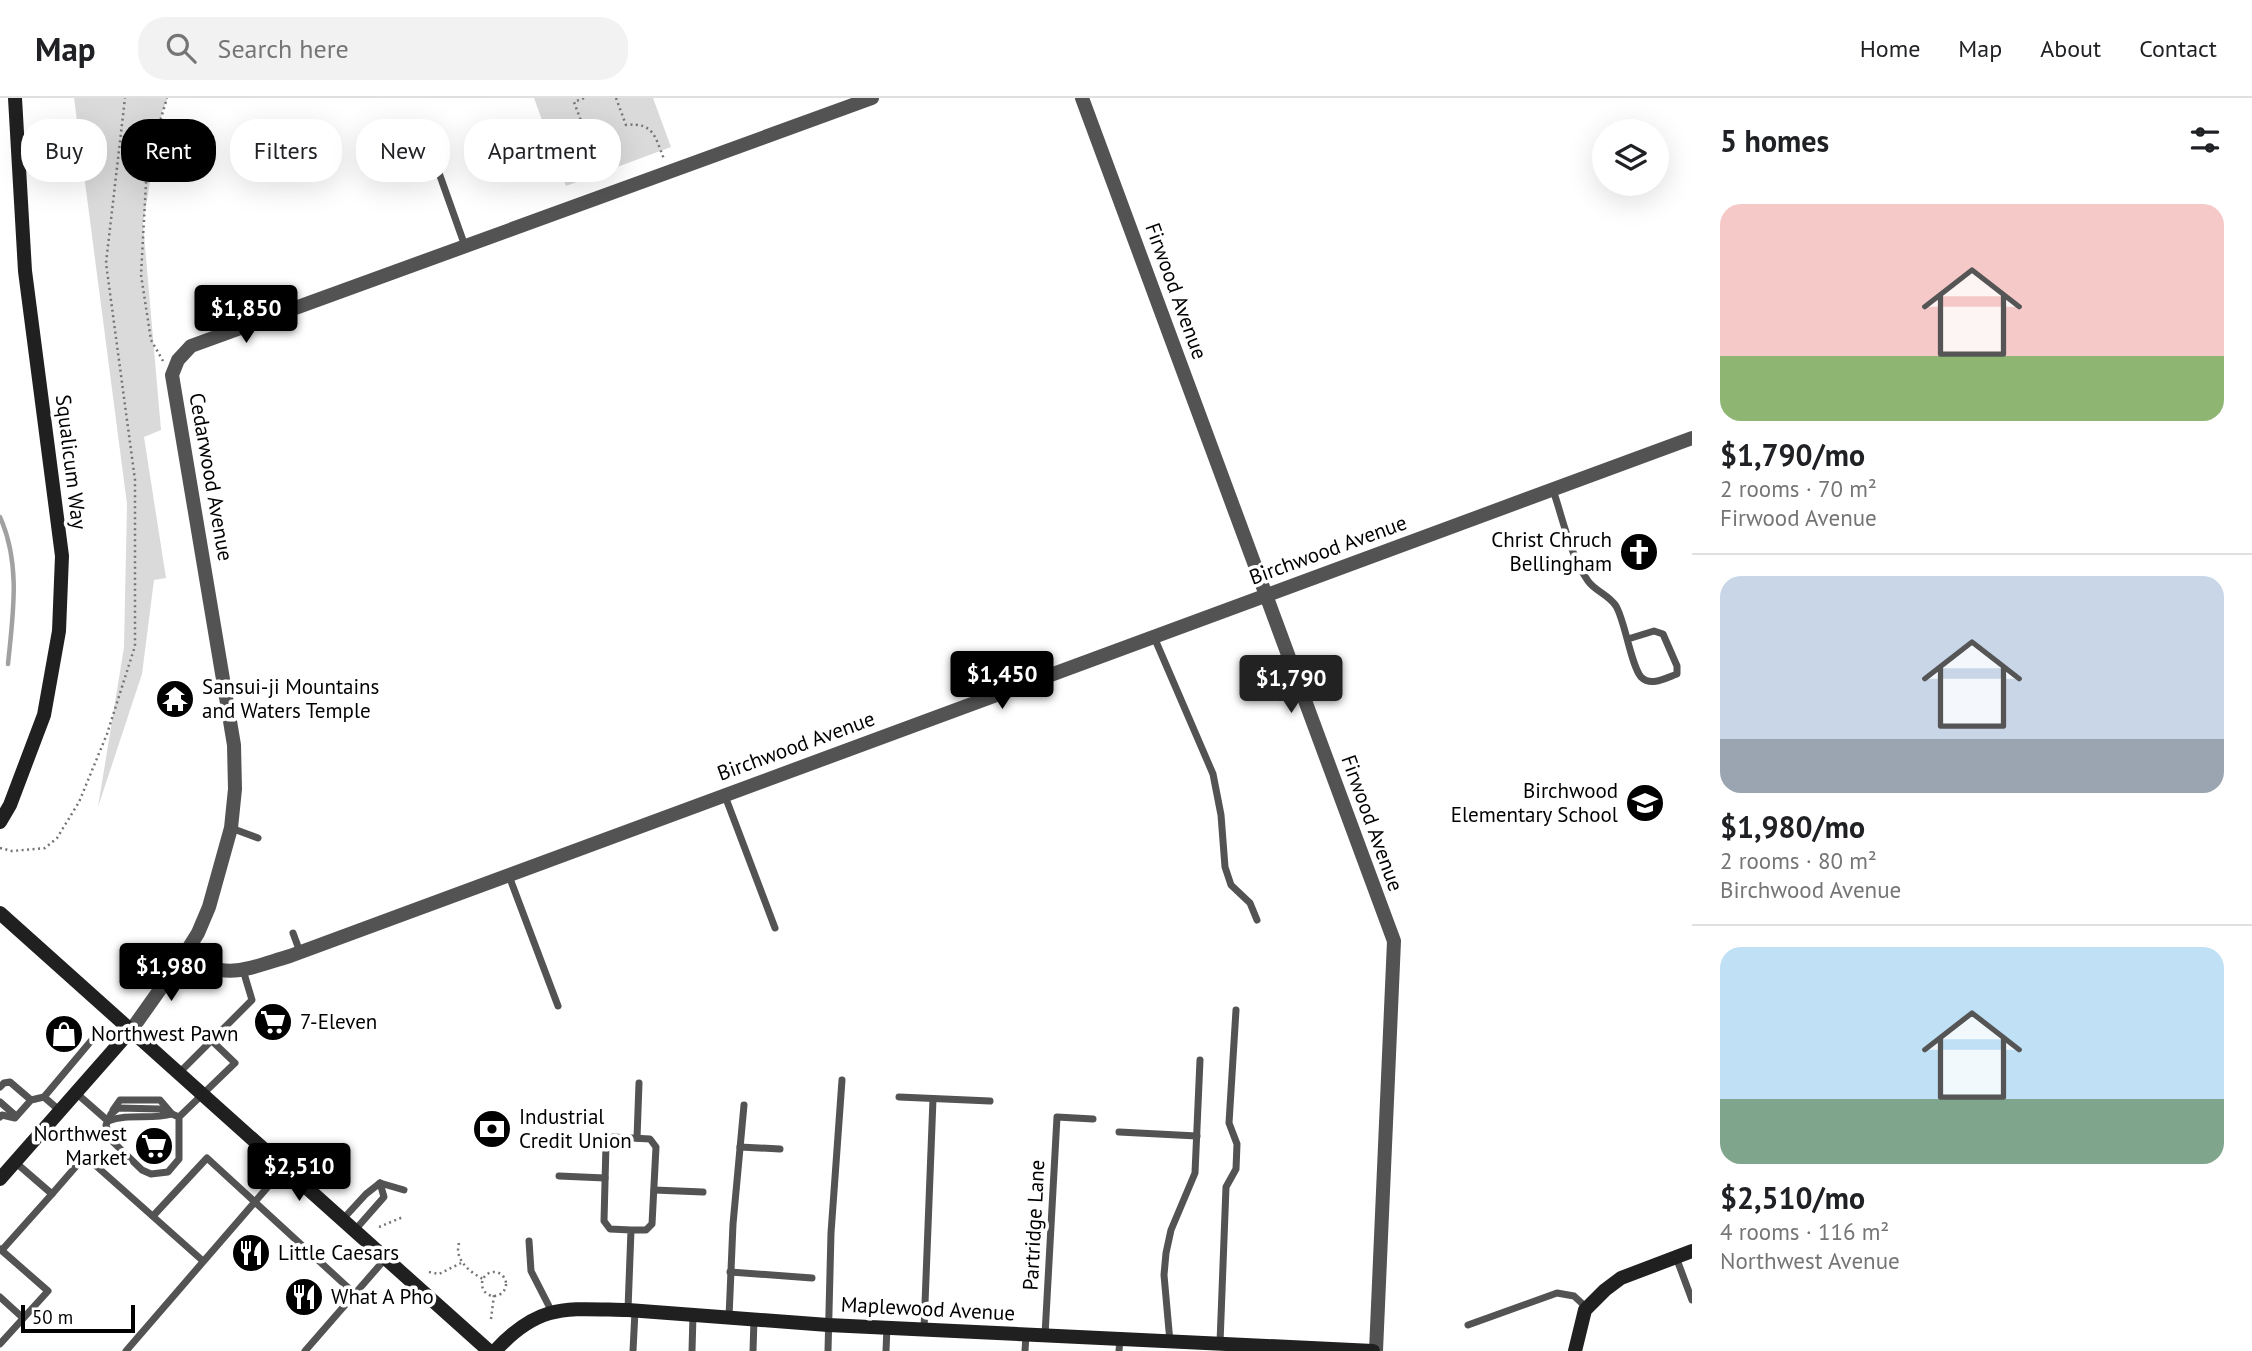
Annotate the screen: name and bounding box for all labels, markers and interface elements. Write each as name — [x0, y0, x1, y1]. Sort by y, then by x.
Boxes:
search box — [138, 17, 628, 80]
text: Map — [35, 27, 96, 70]
icon: search — [162, 29, 200, 67]
text: Search here — [218, 32, 349, 65]
text: Home — [1860, 33, 1920, 64]
text: Map — [1958, 33, 2002, 64]
text: About — [2040, 33, 2101, 64]
text: Contact — [2139, 33, 2217, 64]
chip: Buy — [21, 119, 107, 182]
chip: Rent — [121, 119, 216, 182]
chip: Filters — [230, 119, 342, 182]
chip: New — [356, 119, 450, 182]
chip: Apartment — [464, 119, 621, 182]
map controls — [1592, 119, 1669, 196]
button: layers — [1592, 119, 1669, 196]
text: 5 homes — [1720, 121, 1829, 160]
icon: filters — [2186, 121, 2224, 159]
street label: Firwood Avenue — [1139, 219, 1214, 363]
icon: home — [1909, 249, 2035, 375]
pin: $1,850 — [189, 286, 303, 345]
text: $1,850 — [210, 293, 282, 322]
street label: Cedarwood Avenue — [183, 391, 240, 563]
street label: Squalicum Way — [50, 393, 93, 531]
text: $1,790/mo — [1720, 435, 1865, 474]
text: 2 rooms · 70 m² — [1720, 474, 1877, 503]
text: Firwood Avenue — [1720, 503, 1877, 532]
street label: Birchwood Avenue — [1245, 509, 1410, 591]
place label: Christ Chruch Bellingham — [1491, 526, 1612, 577]
church icon: Christ Chruch Bellingham — [1618, 531, 1660, 573]
icon: home — [1909, 621, 2035, 747]
pin: $1,450 — [945, 652, 1059, 711]
pin: $1,790 — [1234, 656, 1348, 715]
text: $1,450 — [966, 659, 1038, 688]
text: $1,790 — [1255, 663, 1327, 692]
place label: Sansui-ji Mountains and Waters Temple — [202, 673, 379, 724]
temple icon: Sansui-ji Mountains and Waters Temple — [154, 678, 196, 720]
street label: Birchwood Avenue — [713, 705, 878, 787]
street label: Firwood Avenue — [1335, 751, 1410, 895]
place label: Birchwood Elementary School — [1451, 777, 1618, 828]
school or university icon: Birchwood Elementary School — [1624, 782, 1666, 824]
text: $1,980/mo — [1720, 807, 1865, 846]
text: 2 rooms · 80 m² — [1720, 846, 1877, 875]
text: Birchwood Avenue — [1720, 875, 1901, 904]
pin: $1,980 — [114, 944, 228, 1003]
text: $1,980 — [135, 951, 207, 980]
icon: home — [1909, 992, 2035, 1118]
supermarket icon: 7-Eleven — [252, 1001, 294, 1043]
place label: 7-Eleven — [300, 1008, 377, 1035]
shop icon: Northwest Pawn — [43, 1013, 85, 1055]
place label: Northwest Pawn — [91, 1020, 239, 1047]
place label: Industrial Credit Union — [519, 1103, 632, 1154]
bank icon: Industrial Credit Union — [471, 1108, 513, 1150]
place label: Northwest Market — [33, 1120, 127, 1171]
supermarket icon: Northwest Market — [133, 1125, 175, 1167]
pin: $2,510 — [242, 1144, 356, 1203]
text: $2,510 — [263, 1151, 335, 1180]
street label: Partridge Lane — [1017, 1159, 1050, 1291]
text: $2,510/mo — [1720, 1178, 1865, 1217]
text: 4 rooms · 116 m² — [1720, 1217, 1889, 1246]
restaurant icon: Little Caesars — [230, 1232, 272, 1274]
place label: Little Caesars — [278, 1239, 399, 1266]
text: Northwest Avenue — [1720, 1246, 1900, 1275]
restaurant icon: What A Pho — [283, 1276, 325, 1318]
place label: What A Pho — [331, 1283, 434, 1310]
street label: Maplewood Avenue — [840, 1290, 1016, 1327]
scale bar — [21, 1302, 135, 1334]
text: 50 m — [32, 1305, 73, 1329]

